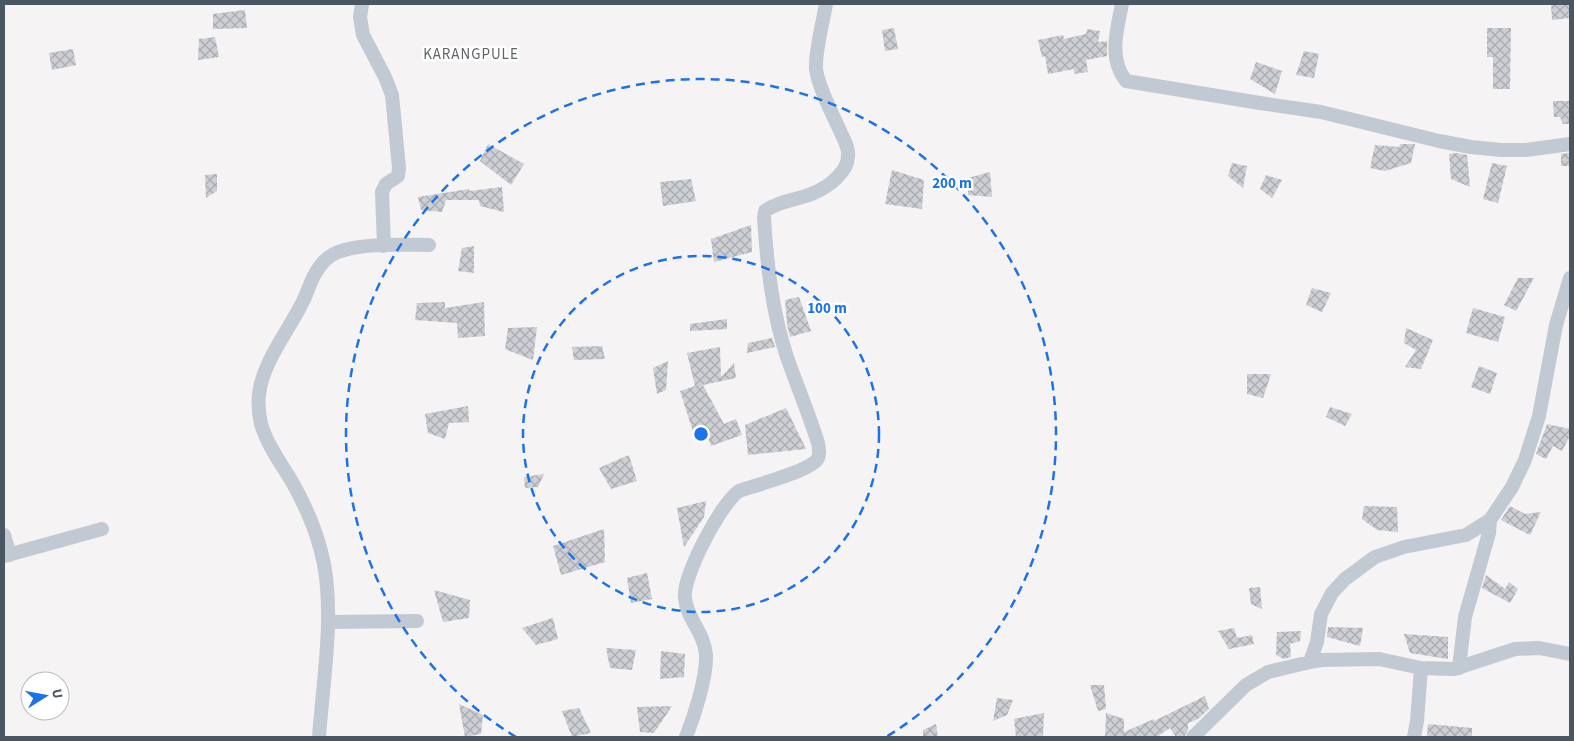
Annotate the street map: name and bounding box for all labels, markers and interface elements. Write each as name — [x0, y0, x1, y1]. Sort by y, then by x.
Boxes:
district label: KARANGPULE — [423, 44, 519, 65]
text: 200 m — [932, 173, 972, 194]
text: 100 m — [807, 298, 847, 319]
centre of rings — [692, 425, 710, 443]
north arrow — [20, 671, 70, 721]
text: U — [46, 687, 67, 700]

